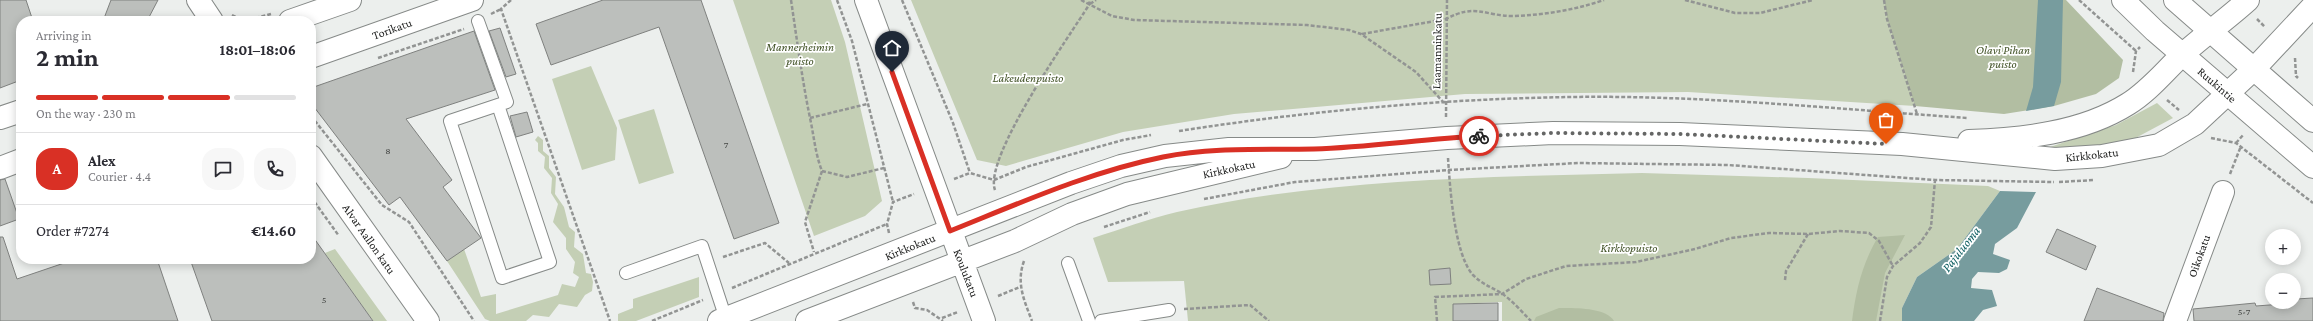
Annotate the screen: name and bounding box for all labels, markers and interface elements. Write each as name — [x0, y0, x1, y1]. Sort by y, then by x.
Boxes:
street label: Laamanninkatu — [1429, 12, 1445, 89]
street label: Torikatu — [370, 15, 414, 43]
text: Arriving in — [36, 28, 92, 43]
pin — [875, 31, 909, 72]
icon: home — [881, 37, 903, 59]
park label: Mannerheimin puisto — [765, 40, 834, 68]
text: 18:01–18:06 — [220, 42, 296, 58]
text: 2 min — [36, 43, 99, 72]
park label: Olavi Pihan puisto — [1976, 43, 2030, 71]
street label: Ruukintie — [2195, 64, 2239, 106]
park label: Lakeudenpuisto — [993, 71, 1063, 85]
pin — [1869, 103, 1903, 144]
text: On the way · 230 m — [36, 106, 136, 121]
icon: bag — [1875, 109, 1897, 131]
courier — [1459, 116, 1499, 156]
icon: bike — [1468, 125, 1490, 147]
house number: 7 — [724, 139, 729, 150]
house number: 8 — [385, 145, 391, 156]
street label: Kirkkokatu — [2065, 145, 2120, 165]
button: chat — [202, 148, 244, 190]
button: phone — [254, 148, 296, 190]
text: Alex — [88, 153, 116, 169]
street label: Kirkkokatu — [1202, 156, 1257, 181]
text: A — [53, 161, 61, 177]
text: Courier · 4.4 — [88, 169, 151, 184]
street label: Alvar Aallon katu — [340, 201, 399, 277]
text: Order #7274 — [36, 223, 109, 239]
text: €14.60 — [251, 223, 296, 239]
water label: Pajuluoma — [1939, 223, 1984, 275]
map controls — [2265, 229, 2301, 309]
button: + — [2265, 229, 2301, 265]
street label: Kirkkokatu — [883, 230, 938, 263]
street label: Oikokatu — [2185, 232, 2213, 279]
park label: Kirkkopuisto — [1601, 241, 1657, 255]
street label: Koulukatu — [950, 247, 982, 300]
button: − — [2265, 273, 2301, 309]
house number: 5 — [322, 294, 327, 305]
house number: 5-7 — [2238, 306, 2251, 317]

